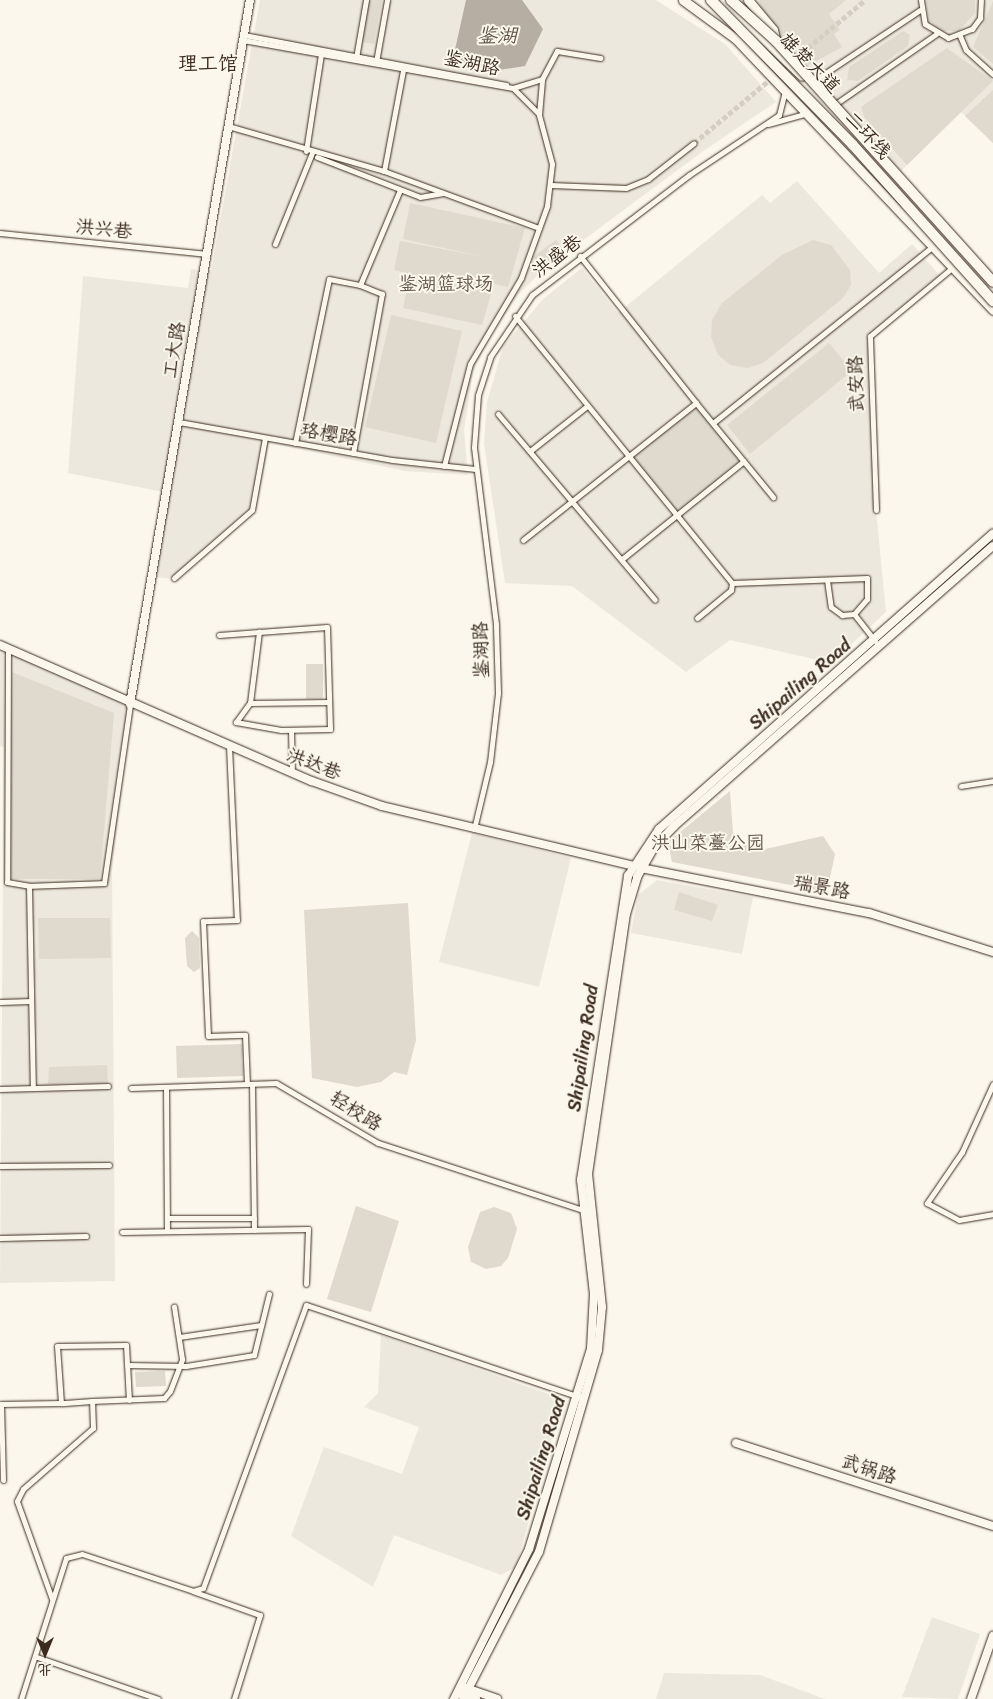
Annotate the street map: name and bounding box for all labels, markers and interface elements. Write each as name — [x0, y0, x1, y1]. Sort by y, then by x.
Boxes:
water label: 鉴湖 — [477, 23, 517, 47]
street label: 雄楚大道 — [775, 28, 845, 98]
street label: 鉴湖路 — [442, 46, 502, 80]
district label: 理工馆 — [178, 51, 238, 75]
street label: 二环线 — [840, 106, 896, 164]
street label: 洪兴巷 — [74, 215, 134, 243]
street label: 洪盛巷 — [528, 229, 586, 283]
park label: 鉴湖篮球场 — [399, 273, 493, 295]
street label: 工大路 — [158, 320, 190, 380]
street label: 武安路 — [844, 355, 868, 413]
street label: 珞樱路 — [299, 418, 359, 450]
street label: 鉴湖路 — [469, 621, 493, 679]
street label: Shipailing Road — [744, 633, 856, 735]
street label: 洪达巷 — [283, 743, 345, 785]
park label: 洪山菜薹公园 — [651, 832, 765, 854]
street label: 瑞景路 — [792, 870, 852, 904]
street label: Shipailing Road — [563, 983, 603, 1113]
street label: 轻校路 — [326, 1086, 386, 1136]
street label: Shipailing Road — [511, 1393, 571, 1523]
street label: 武锅路 — [838, 1449, 900, 1489]
north arrow — [20, 1629, 70, 1679]
text: 北 — [38, 1657, 52, 1682]

